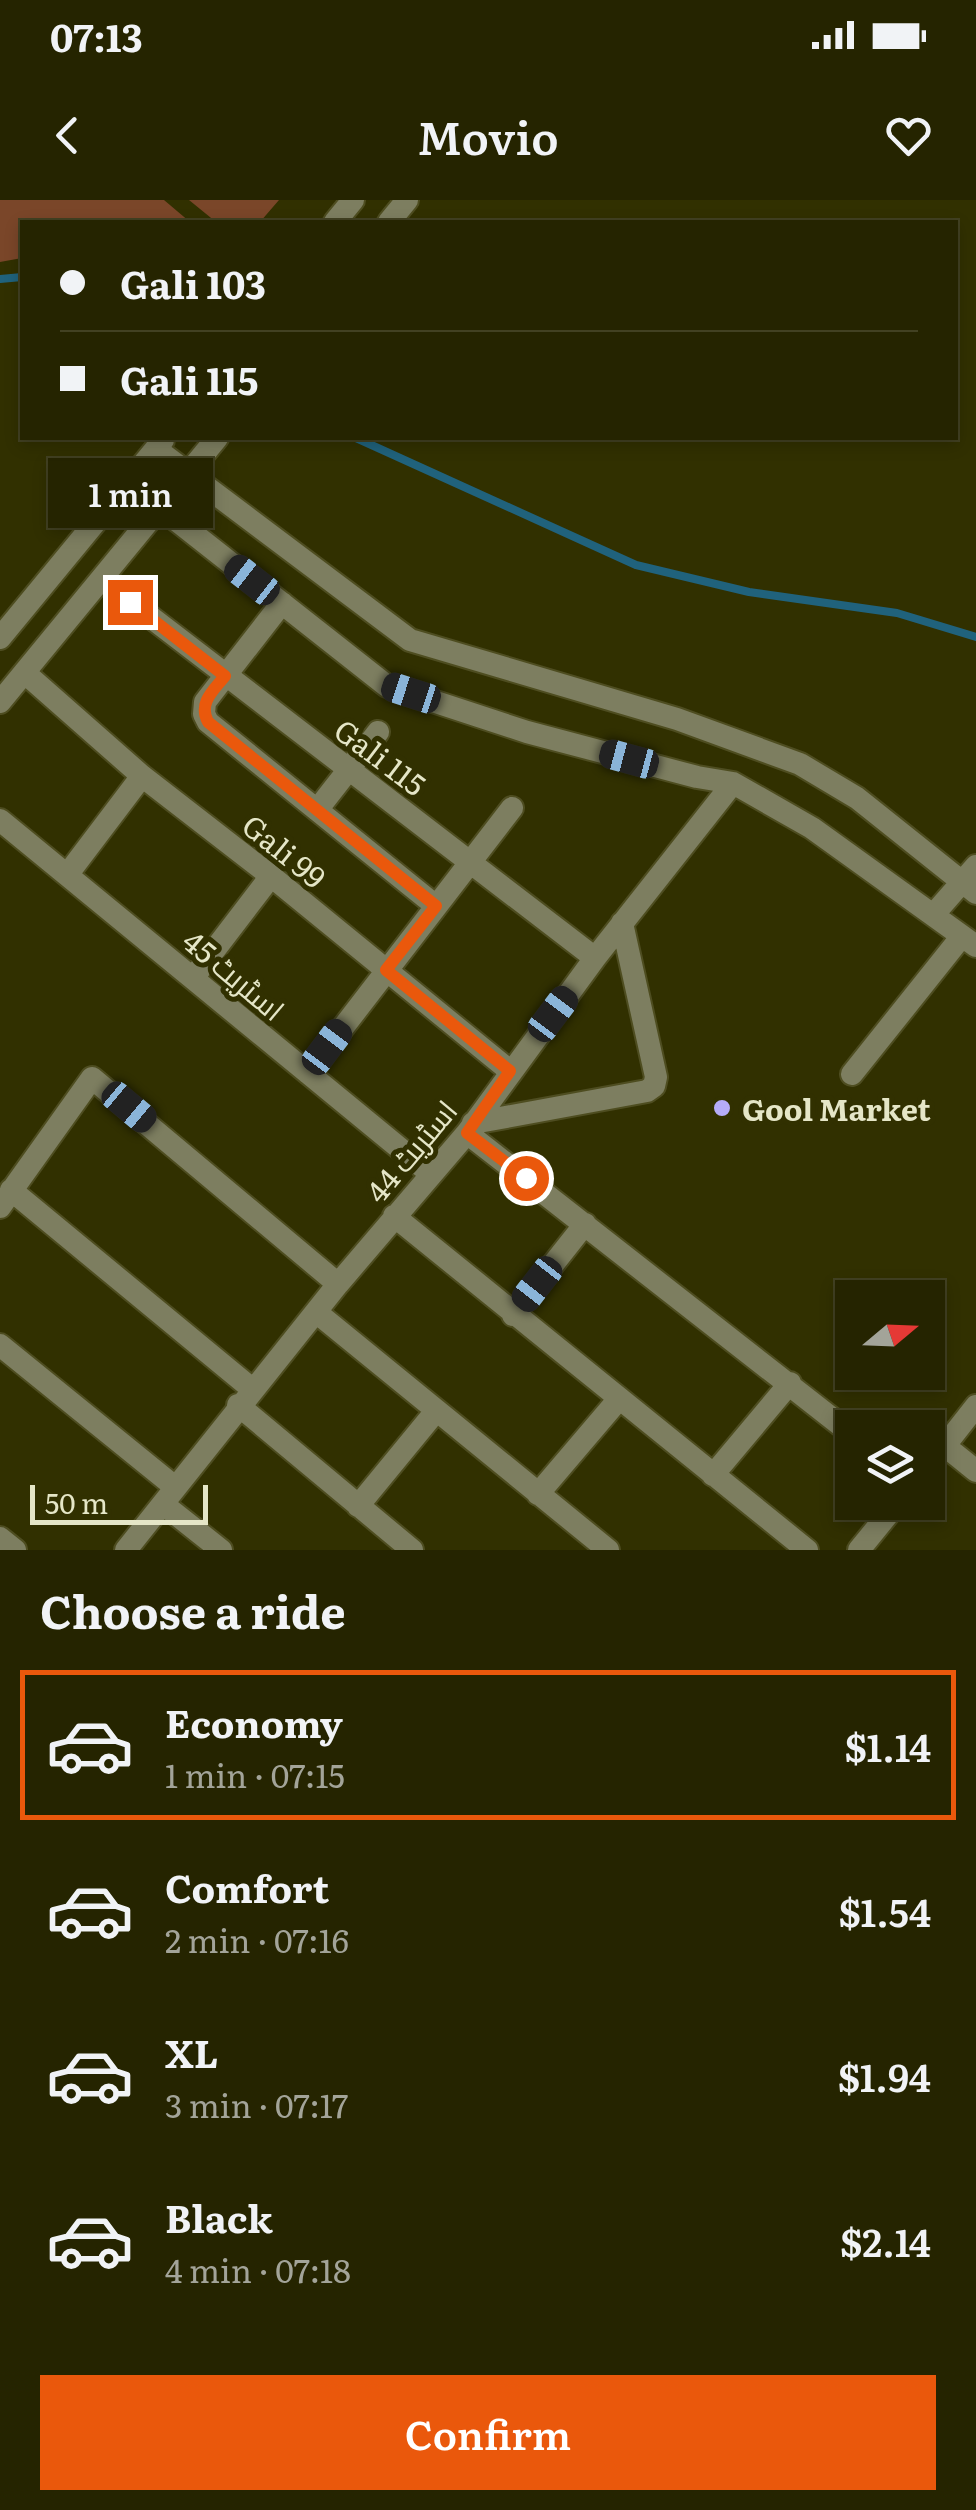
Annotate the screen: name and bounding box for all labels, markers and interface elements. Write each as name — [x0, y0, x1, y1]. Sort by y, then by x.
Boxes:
text: 07:13 — [50, 7, 143, 64]
text: Movio — [417, 102, 559, 169]
icon: back — [40, 108, 95, 163]
icon: heart — [881, 108, 936, 163]
text: Gali 103 — [120, 254, 266, 311]
text: Gali 115 — [120, 350, 259, 407]
callout: 1 min — [48, 457, 212, 527]
text: 1 min — [88, 469, 173, 517]
car — [219, 550, 285, 610]
route end — [108, 580, 153, 625]
car — [378, 669, 444, 717]
street label: Gali 115 — [326, 707, 436, 805]
car — [596, 737, 662, 781]
street label: Gali 99 — [234, 803, 336, 897]
street label: اسٹریٹ 45 — [175, 918, 295, 1030]
car — [523, 981, 583, 1047]
car — [297, 1014, 357, 1080]
car — [96, 1076, 162, 1138]
place label: Gool Market — [742, 1086, 932, 1130]
street label: اسٹریٹ 44 — [354, 1089, 466, 1211]
marker: Gool Market — [711, 1097, 733, 1119]
route start — [504, 1156, 549, 1201]
car — [507, 1251, 567, 1317]
north arrow — [835, 1280, 945, 1390]
map controls — [835, 1280, 945, 1520]
button: layers — [835, 1410, 945, 1520]
scale bar — [30, 1480, 208, 1524]
text: 50 m — [45, 1481, 108, 1523]
text: Choose a ride — [40, 1576, 346, 1643]
text: Economy — [165, 1693, 343, 1750]
icon: car — [45, 1700, 135, 1790]
text: $1.14 — [844, 1717, 931, 1774]
text: 1 min · 07:15 — [165, 1750, 345, 1798]
text: Comfort — [165, 1858, 329, 1915]
icon: car — [45, 1865, 135, 1955]
text: $1.54 — [839, 1882, 931, 1939]
text: 2 min · 07:16 — [165, 1915, 349, 1963]
text: XL — [165, 2023, 218, 2080]
icon: car — [45, 2030, 135, 2120]
text: $1.94 — [838, 2047, 931, 2104]
text: 3 min · 07:17 — [165, 2080, 348, 2128]
text: Black — [165, 2188, 273, 2245]
icon: car — [45, 2195, 135, 2285]
text: $2.14 — [840, 2212, 931, 2269]
text: 4 min · 07:18 — [165, 2245, 351, 2293]
button: Confirm — [40, 2375, 936, 2490]

